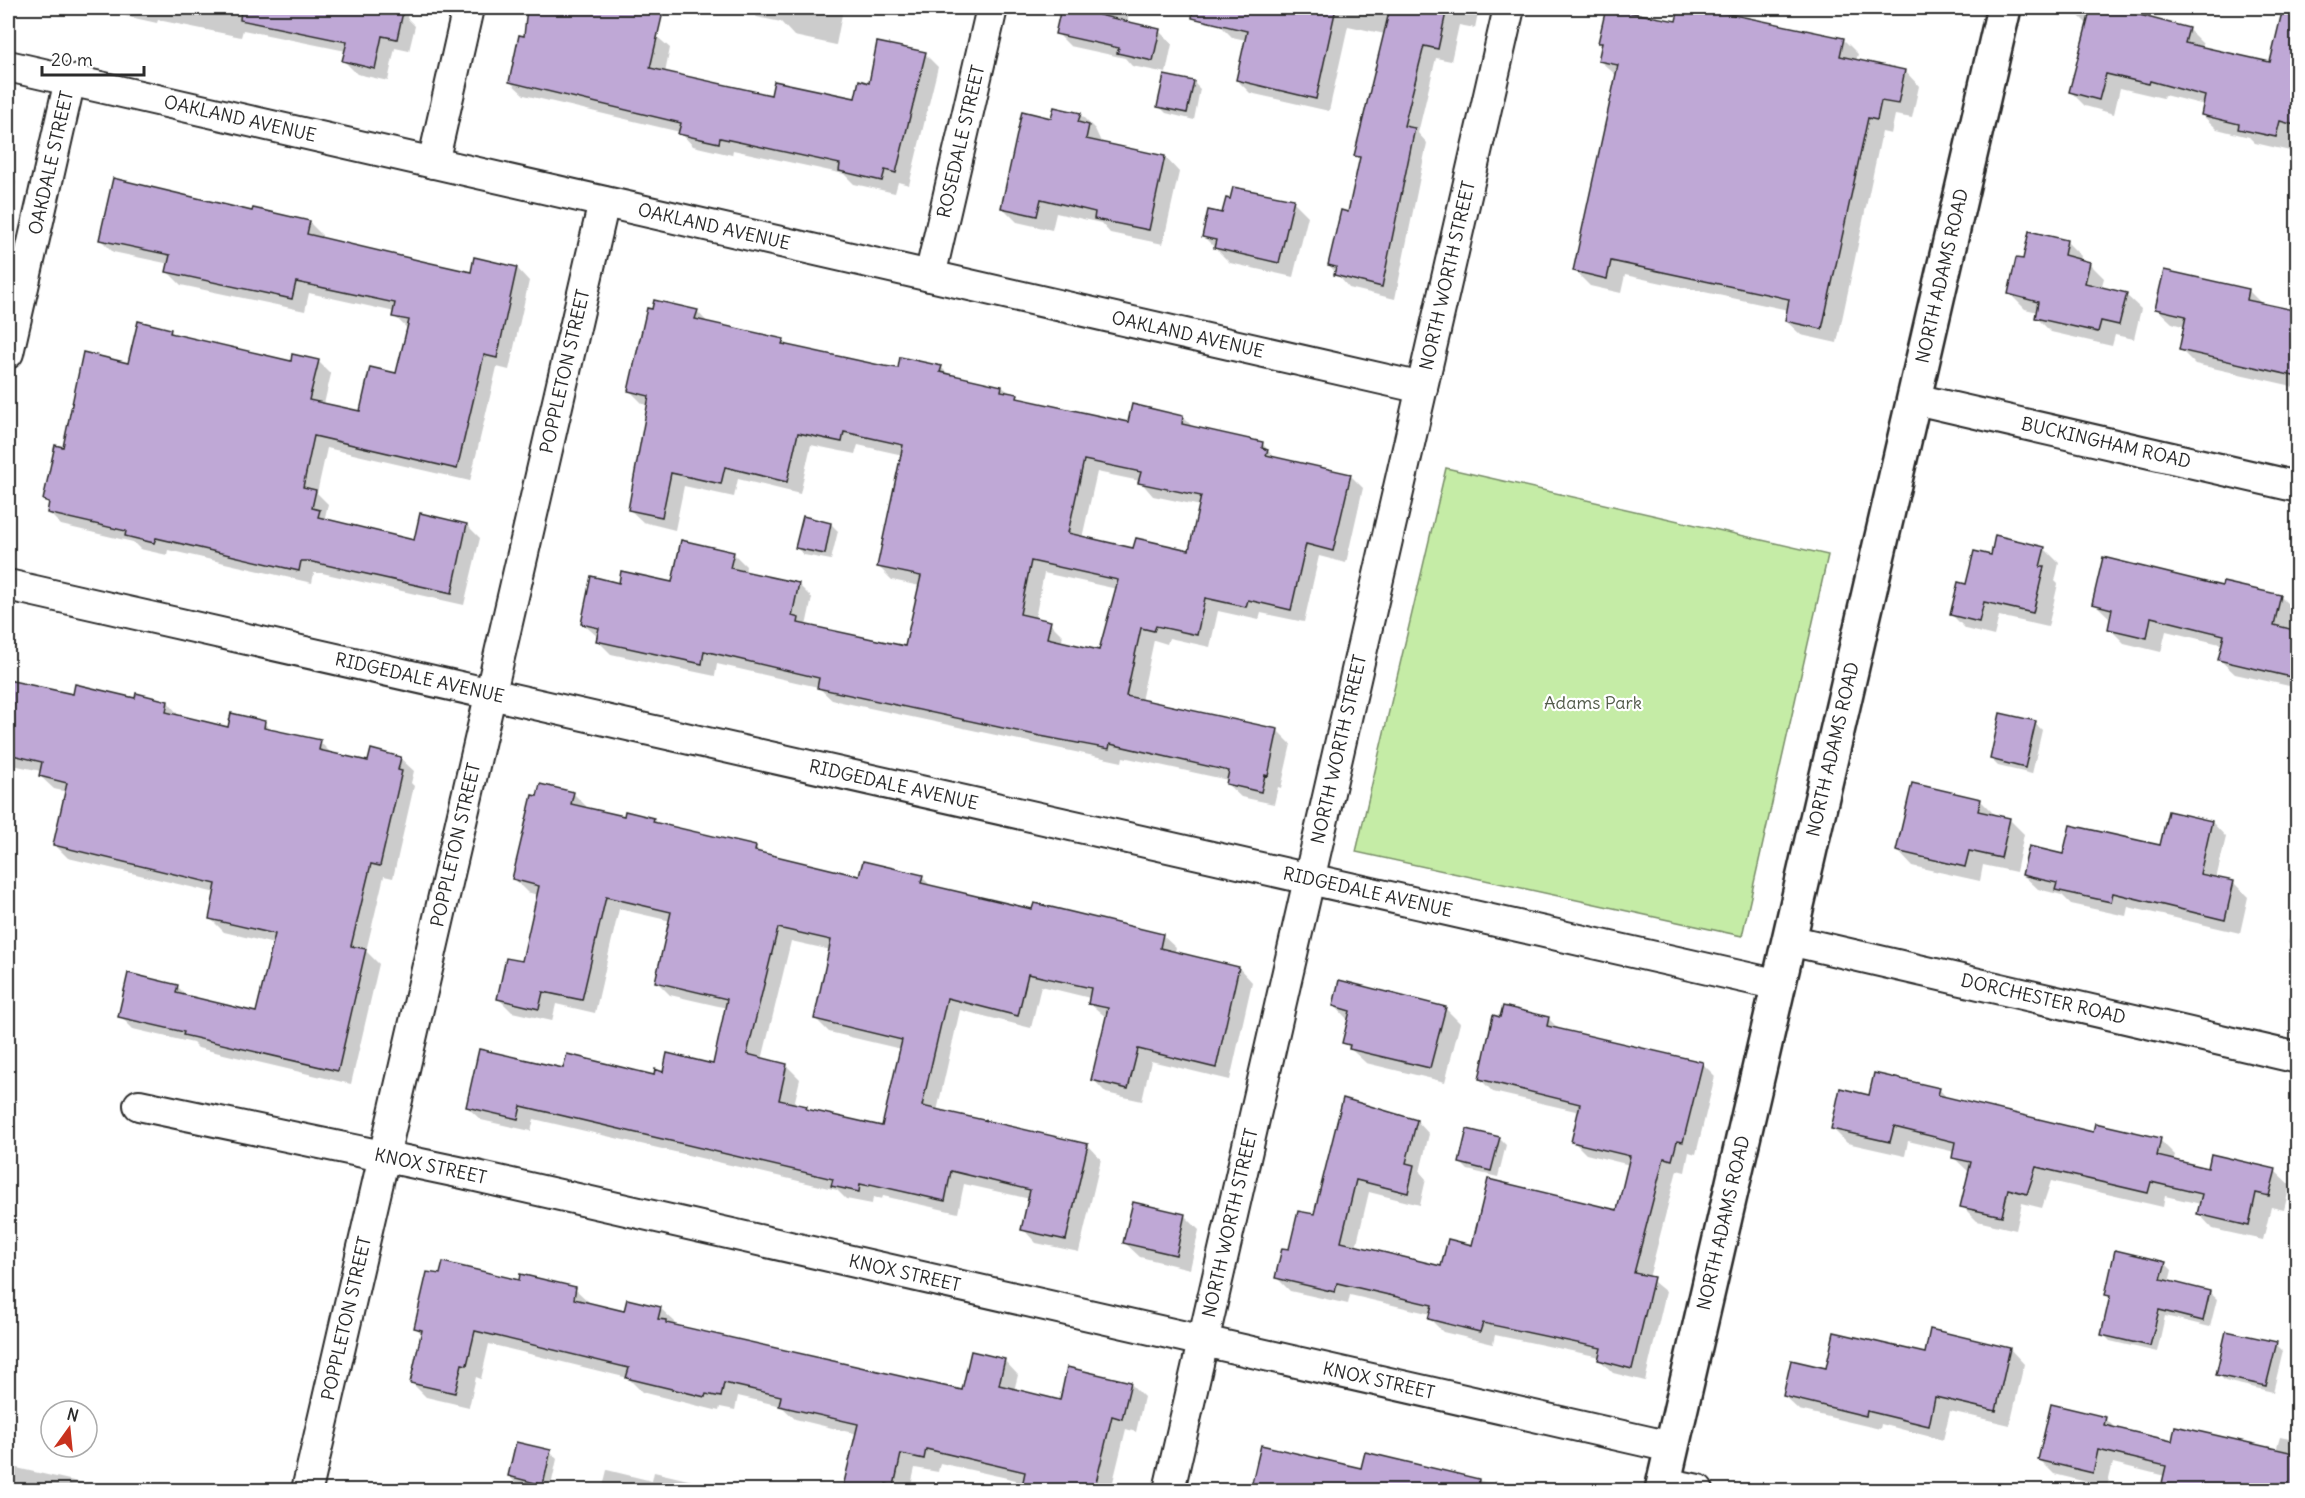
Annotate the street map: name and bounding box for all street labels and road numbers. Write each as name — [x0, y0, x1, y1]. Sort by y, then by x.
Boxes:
street label: ROSEDALE STREET — [932, 63, 989, 220]
street label: OAKDALE STREET — [23, 88, 78, 237]
street label: OAKLAND AVENUE — [162, 90, 319, 147]
street label: NORTH WORTH STREET — [1414, 179, 1480, 372]
street label: NORTH ADAMS ROAD — [1910, 186, 1973, 365]
street label: OAKLAND AVENUE — [636, 198, 792, 255]
street label: POPPLETON STREET — [534, 287, 595, 456]
street label: OAKLAND AVENUE — [1109, 306, 1266, 363]
street label: BUCKINGHAM ROAD — [2019, 412, 2193, 473]
street label: RIDGEDALE AVENUE — [333, 647, 507, 708]
street label: NORTH WORTH STREET — [1306, 652, 1371, 846]
street label: NORTH ADAMS ROAD — [1801, 660, 1864, 839]
street label: RIDGEDALE AVENUE — [807, 754, 981, 815]
street label: POPPLETON STREET — [425, 760, 485, 929]
street label: RIDGEDALE AVENUE — [1281, 861, 1455, 922]
street label: DORCHESTER ROAD — [1959, 968, 2128, 1029]
street label: NORTH WORTH STREET — [1197, 1126, 1263, 1320]
street label: NORTH ADAMS ROAD — [1692, 1133, 1754, 1312]
street label: KNOX STREET — [373, 1143, 489, 1189]
street label: POPPLETON STREET — [316, 1234, 376, 1403]
street label: KNOX STREET — [847, 1249, 963, 1297]
street label: KNOX STREET — [1321, 1356, 1437, 1404]

